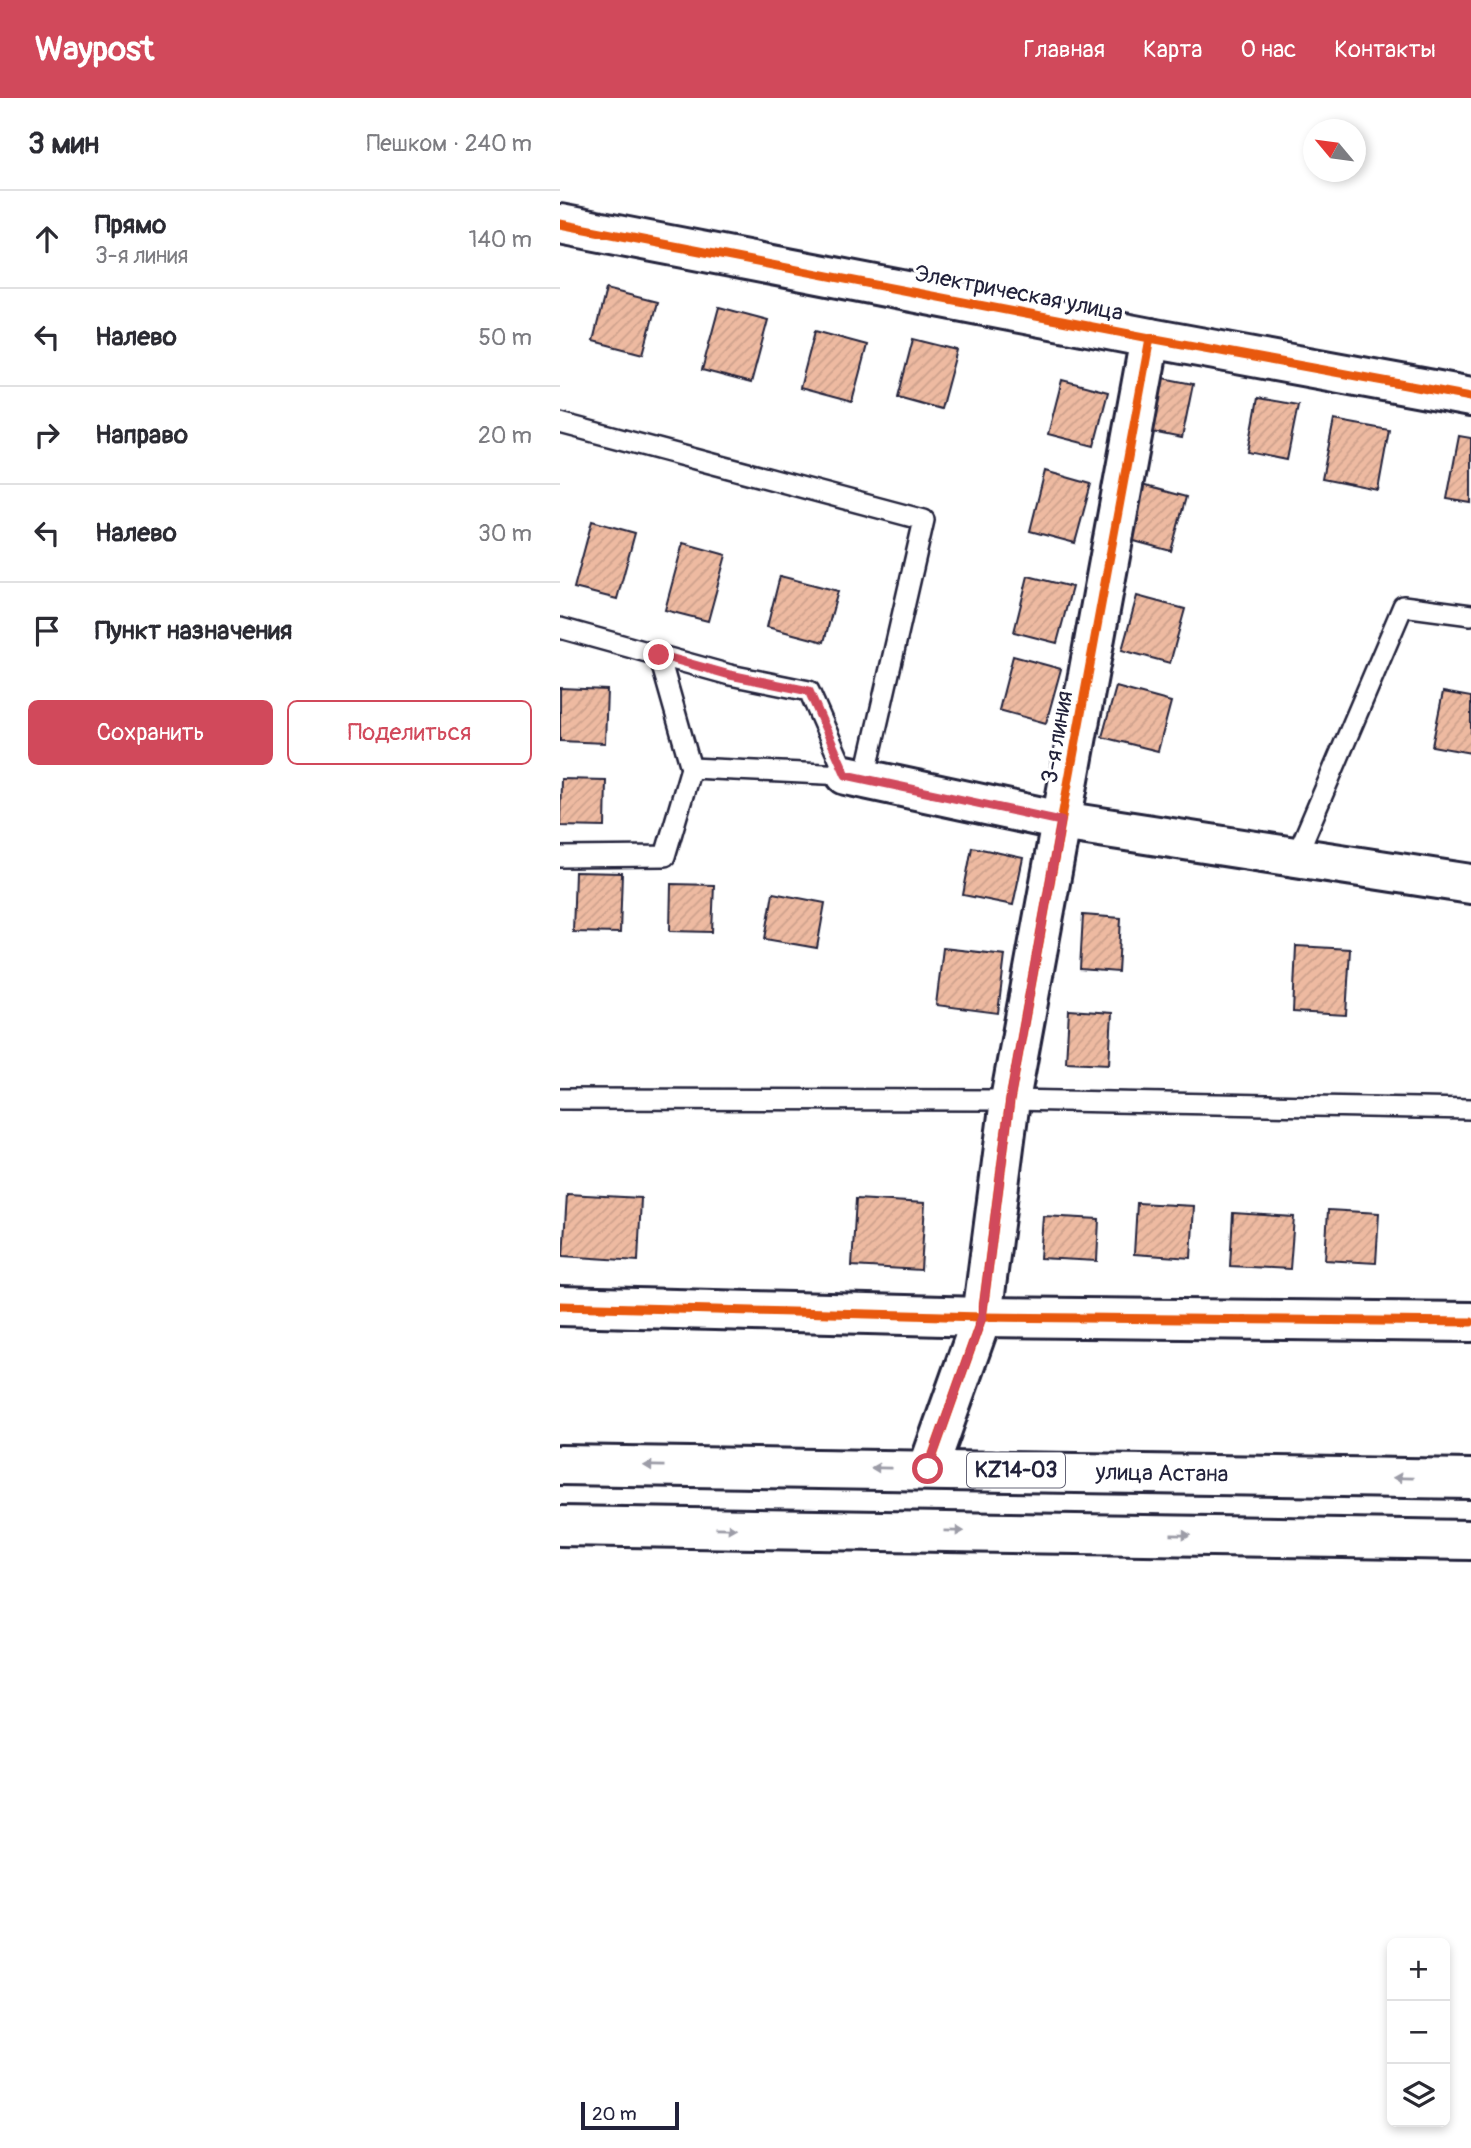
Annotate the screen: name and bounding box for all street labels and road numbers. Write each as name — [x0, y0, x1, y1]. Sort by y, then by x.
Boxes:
street label: Электрическая улица — [912, 259, 1126, 327]
street label: 3-я линия — [1035, 689, 1079, 785]
road number: KZ14-03 — [967, 1452, 1065, 1488]
street label: улица Астана — [1094, 1457, 1229, 1489]

